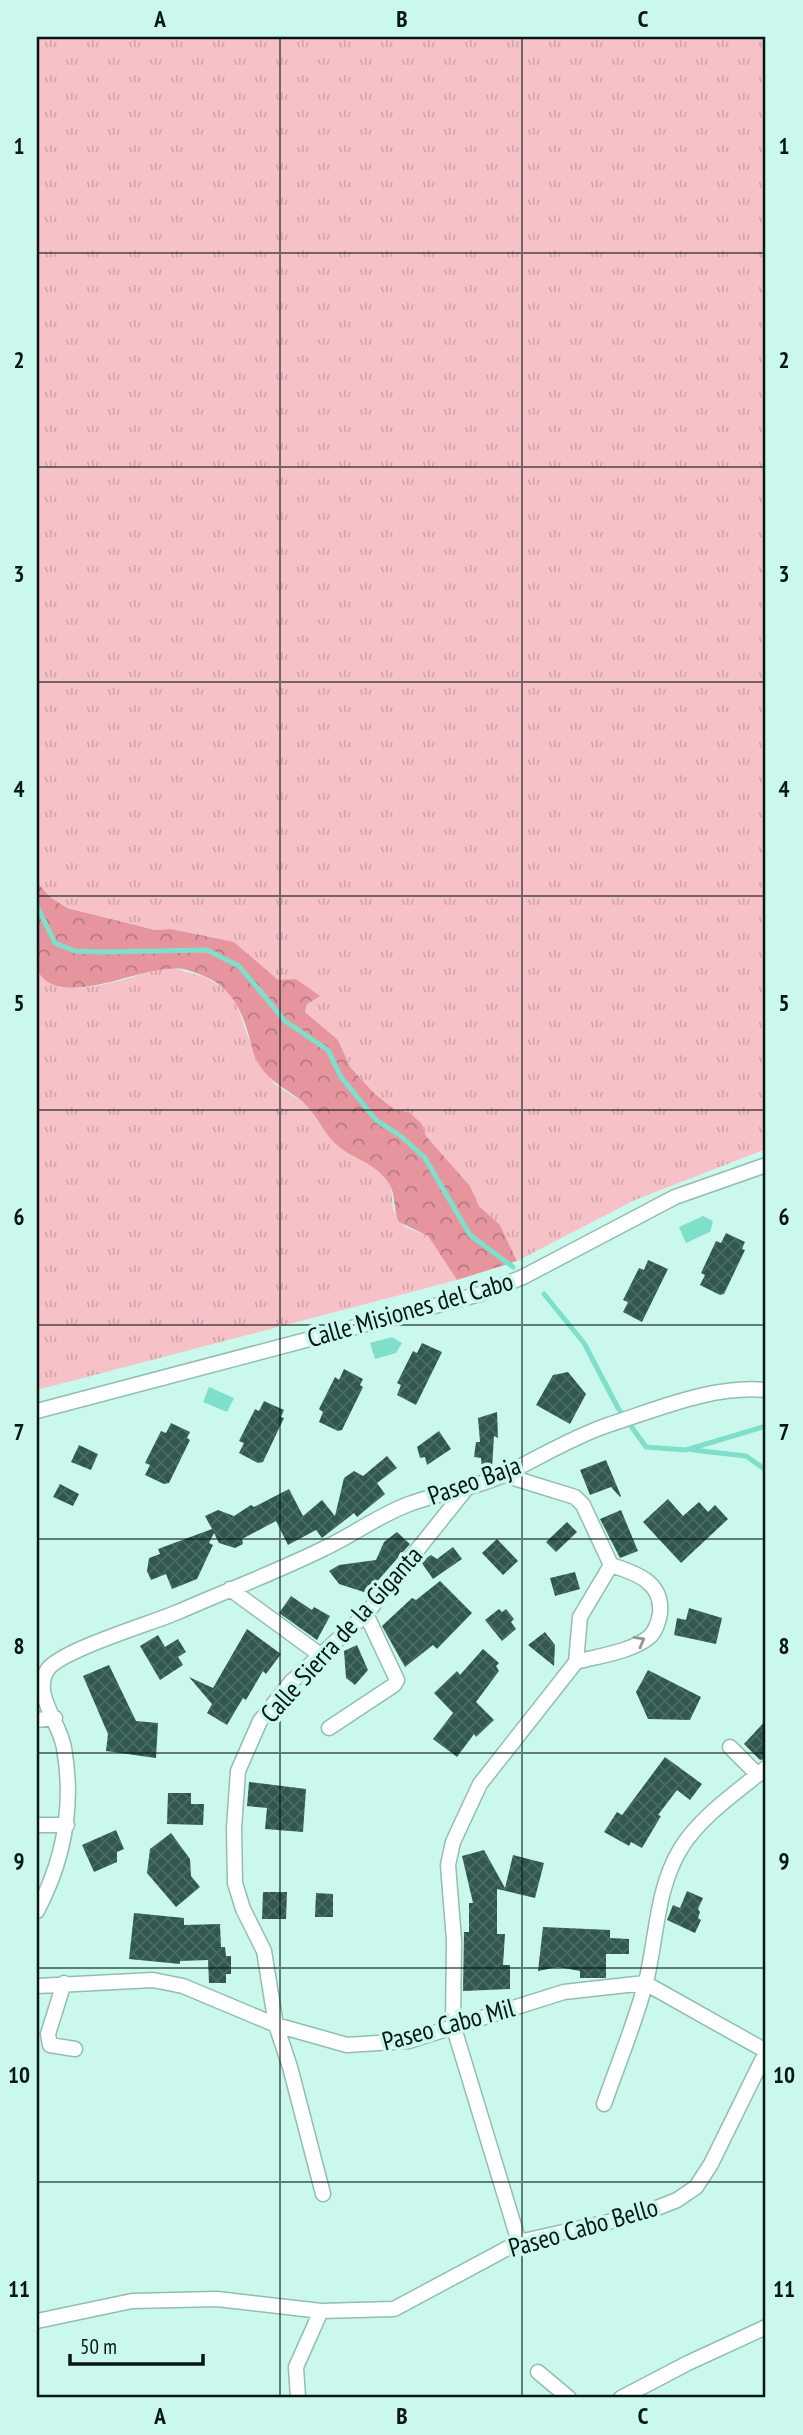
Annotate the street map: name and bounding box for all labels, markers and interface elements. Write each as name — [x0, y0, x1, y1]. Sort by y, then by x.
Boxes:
text: A — [153, 4, 166, 33]
text: B — [396, 4, 408, 33]
text: C — [638, 4, 649, 33]
text: 1 — [14, 131, 25, 160]
text: 1 — [779, 131, 790, 160]
text: 2 — [14, 345, 25, 374]
text: 2 — [779, 345, 790, 374]
text: 3 — [14, 559, 25, 588]
text: 3 — [779, 559, 790, 588]
text: 4 — [14, 774, 25, 803]
text: 4 — [779, 774, 790, 803]
text: 5 — [14, 988, 25, 1017]
text: 5 — [779, 988, 790, 1017]
text: 6 — [14, 1202, 25, 1231]
text: 6 — [779, 1202, 790, 1231]
street label: Calle Misiones del Cabo — [303, 1264, 517, 1354]
text: 7 — [14, 1417, 25, 1446]
text: 7 — [779, 1417, 790, 1446]
street label: Paseo Baja — [423, 1448, 525, 1512]
street label: Calle Sierra de la Giganta — [253, 1539, 429, 1729]
text: 8 — [14, 1631, 25, 1660]
text: 8 — [779, 1631, 790, 1660]
one-way arrow — [633, 1636, 646, 1649]
text: 9 — [14, 1846, 25, 1875]
text: 9 — [779, 1846, 790, 1875]
street label: Paseo Cabo Mil — [378, 1990, 518, 2058]
text: 10 — [8, 2060, 30, 2089]
text: 10 — [773, 2060, 795, 2089]
street label: Paseo Cabo Bello — [505, 2190, 661, 2264]
text: 11 — [8, 2274, 30, 2303]
text: 11 — [773, 2274, 795, 2303]
scale bar — [70, 2323, 203, 2367]
text: 50 m — [80, 2333, 117, 2360]
text: A — [153, 2401, 166, 2430]
text: B — [396, 2401, 408, 2430]
text: C — [638, 2401, 649, 2430]

